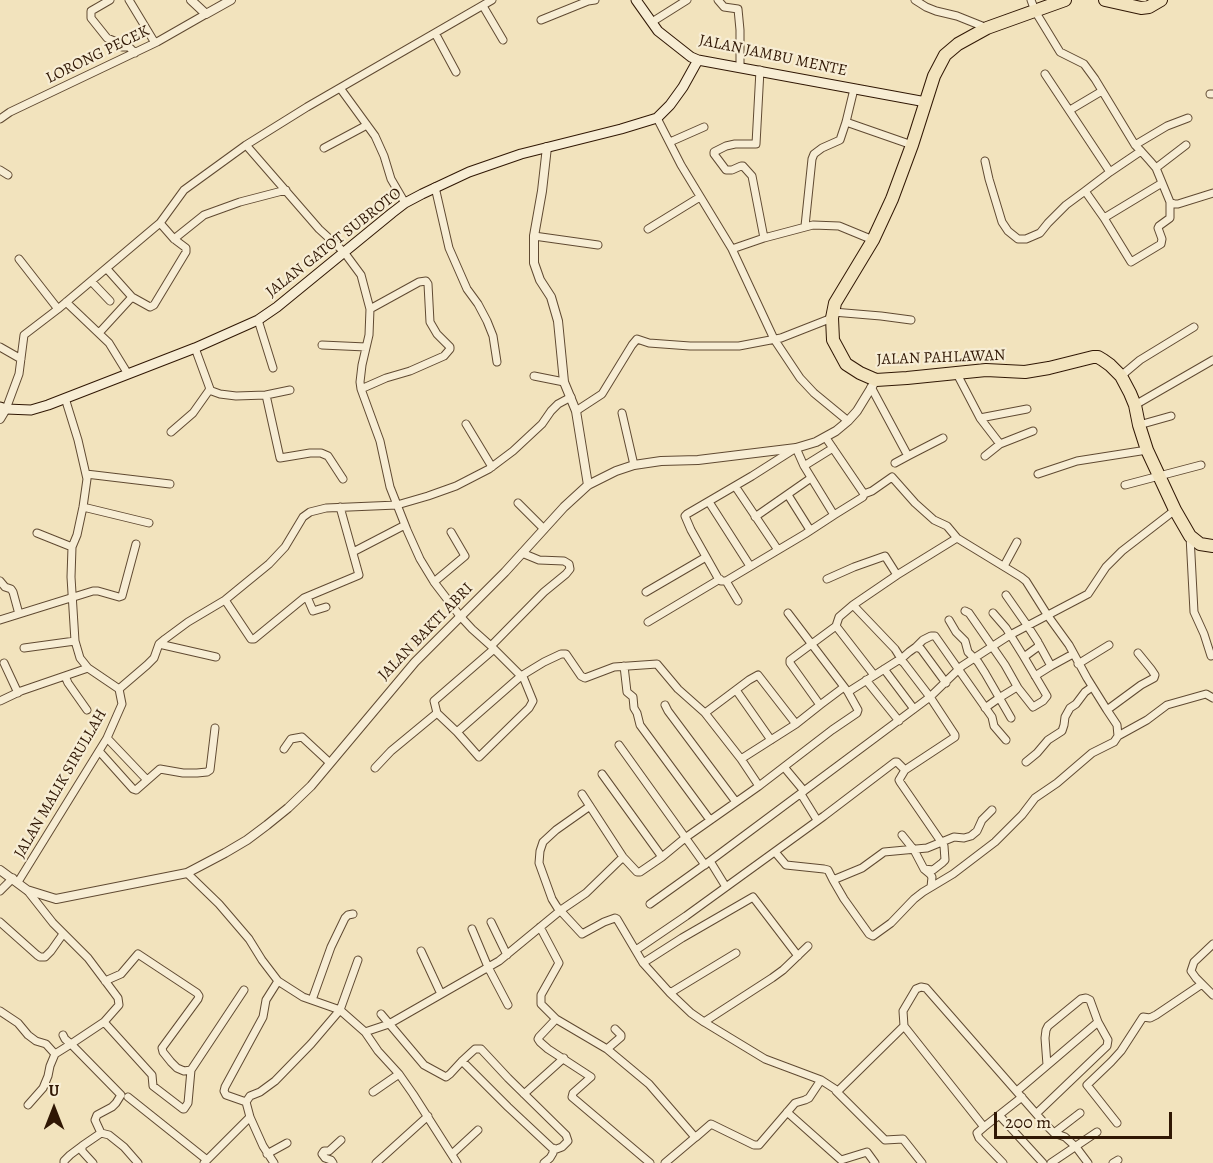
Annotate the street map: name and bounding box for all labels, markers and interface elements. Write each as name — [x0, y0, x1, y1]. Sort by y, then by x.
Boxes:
street label: LORONG PECEK — [43, 22, 153, 88]
street label: JALAN JAMBU MENTE — [697, 31, 849, 81]
street label: JALAN GATOT SUBROTO — [262, 184, 406, 302]
street label: JALAN PAHLAWAN — [876, 346, 1006, 370]
street label: JALAN BAKTI ABRI — [375, 579, 477, 685]
street label: JALAN MALIK SIRULLAH — [10, 706, 112, 862]
north arrow — [24, 1079, 84, 1139]
text: U — [49, 1080, 59, 1102]
scale bar — [997, 1100, 1176, 1138]
text: 200 m — [1005, 1110, 1051, 1134]

